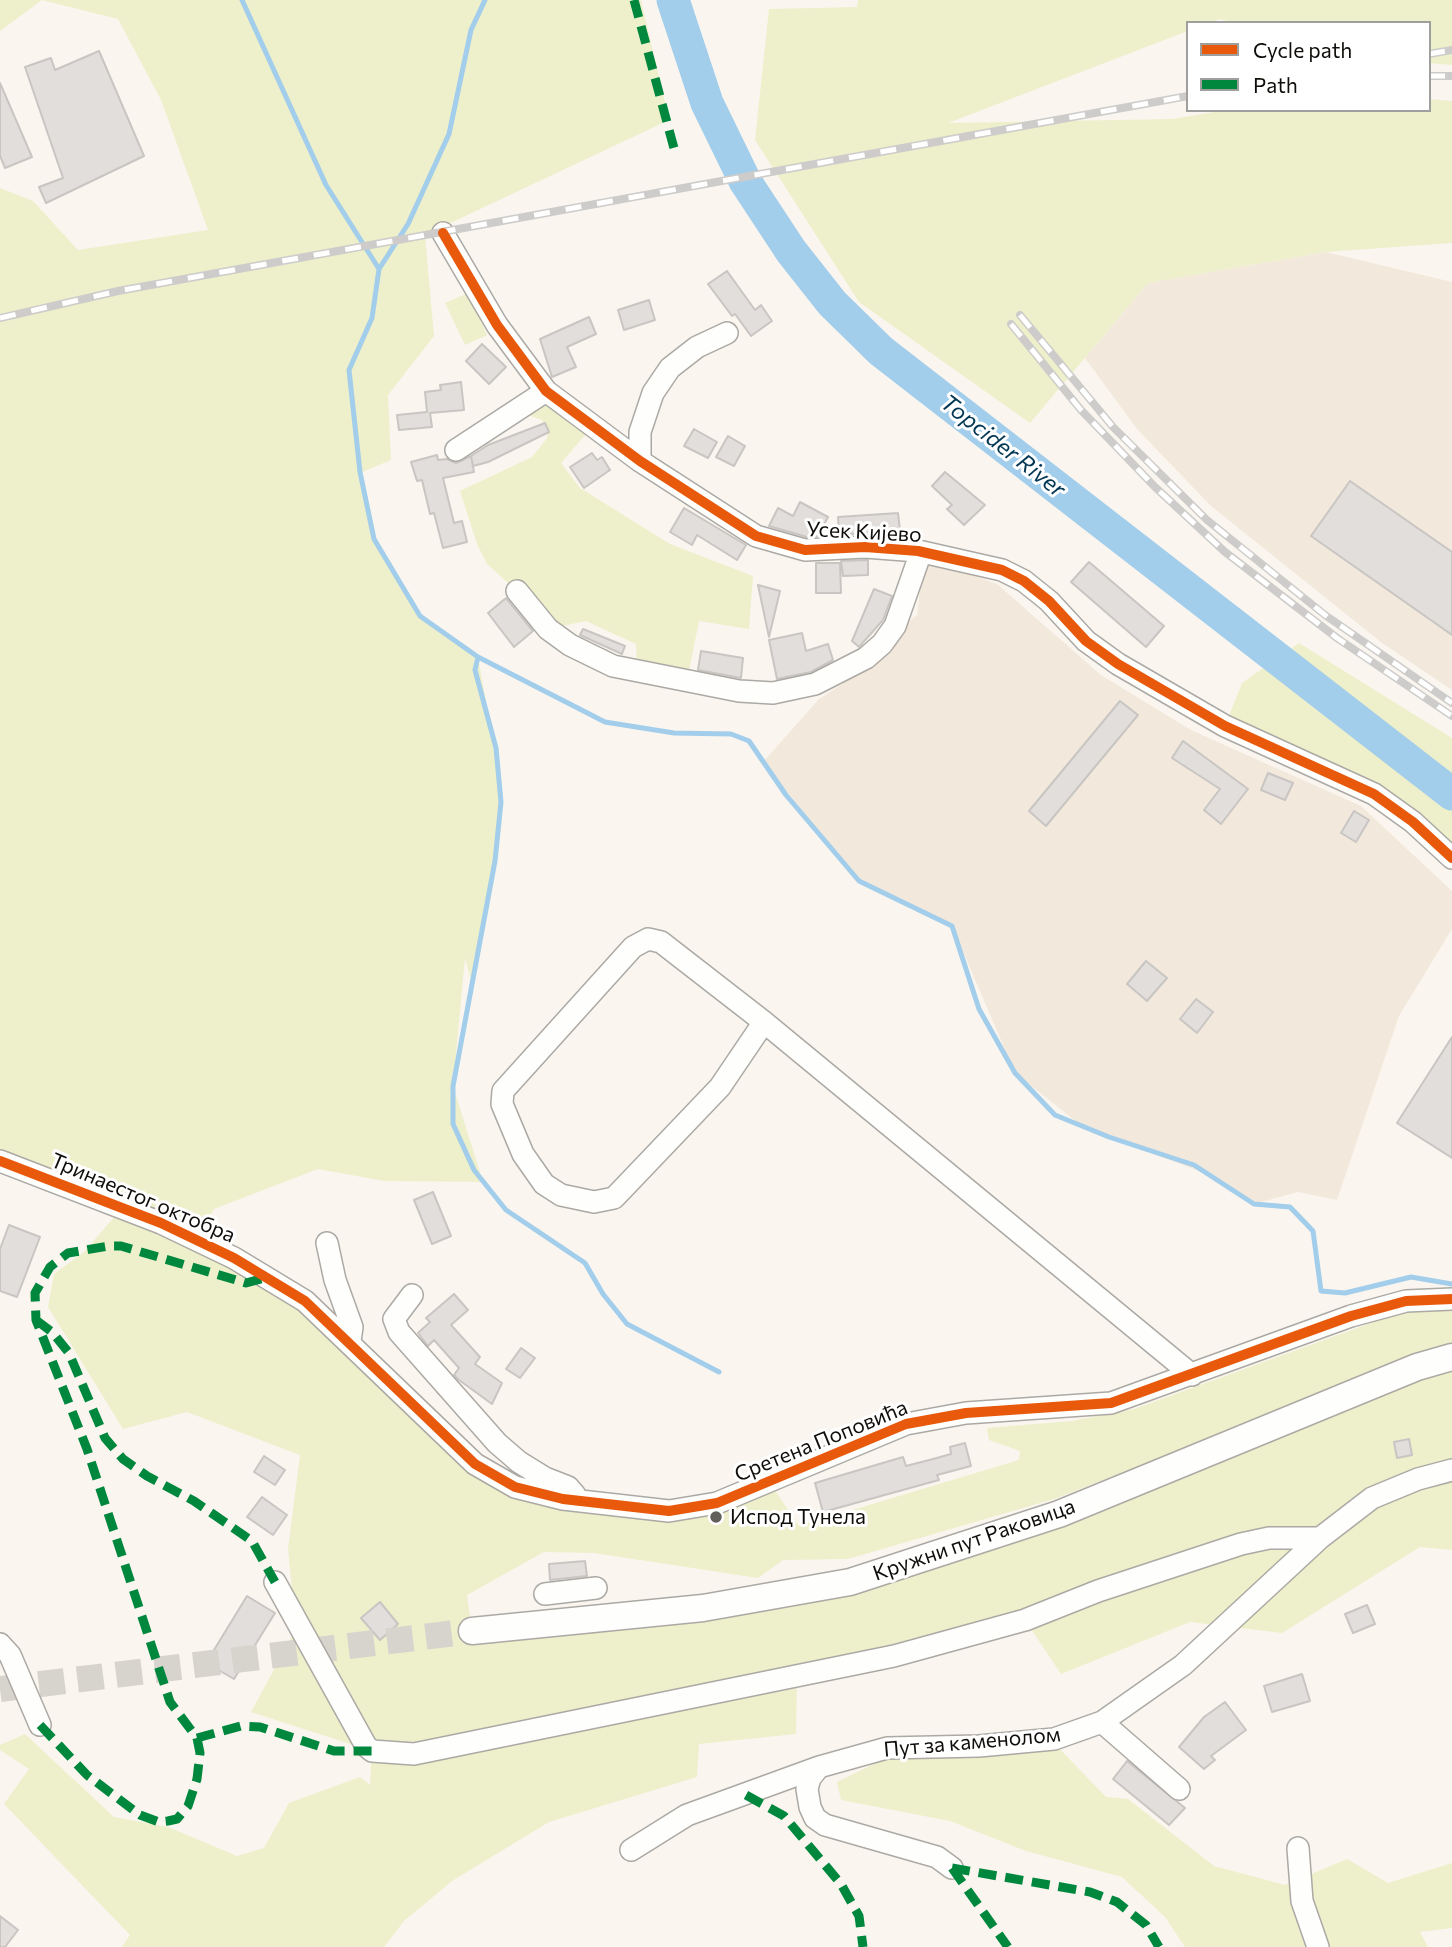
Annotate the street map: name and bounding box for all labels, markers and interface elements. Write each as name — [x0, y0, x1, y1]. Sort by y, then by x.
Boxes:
legend — [1186, 21, 1431, 112]
text: Cycle path — [1253, 37, 1352, 62]
text: Path — [1253, 72, 1298, 97]
water label: Topcider River — [935, 389, 1071, 503]
street label: Усек Кијево — [806, 516, 922, 548]
street label: Тринаестог октобра — [47, 1148, 239, 1248]
street label: Сретена Поповића — [731, 1395, 911, 1487]
street label: Кружни пут Раковица — [870, 1494, 1078, 1586]
place label: Испод Тунела — [730, 1504, 866, 1530]
marker: Испод Тунела — [708, 1509, 724, 1525]
street label: Пут за каменолом — [882, 1722, 1062, 1762]

